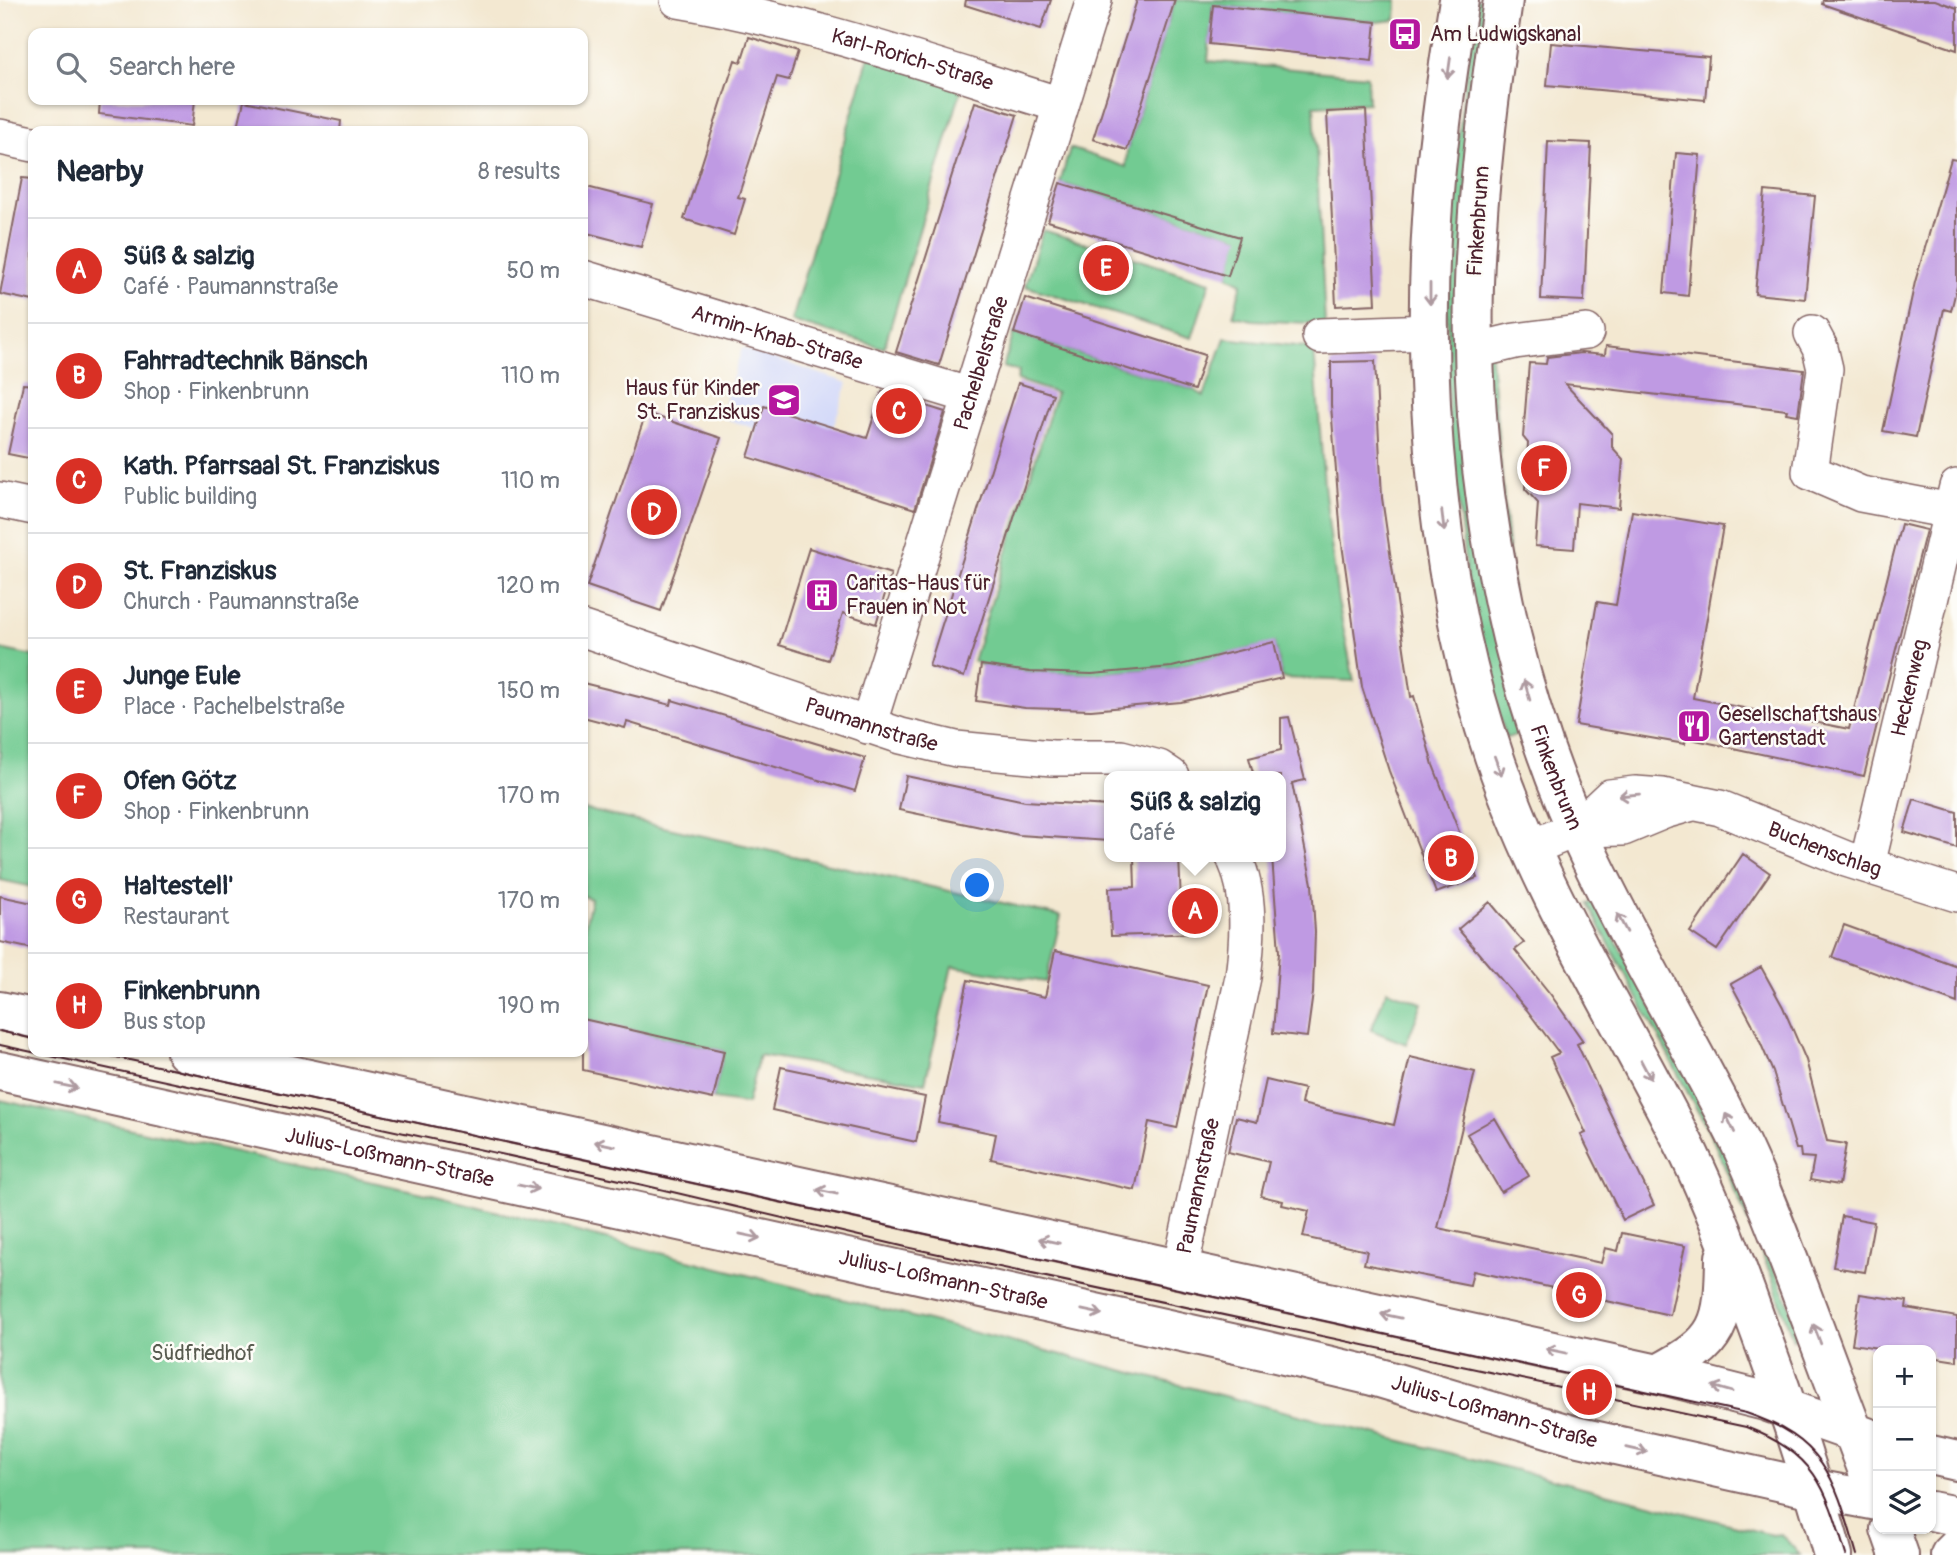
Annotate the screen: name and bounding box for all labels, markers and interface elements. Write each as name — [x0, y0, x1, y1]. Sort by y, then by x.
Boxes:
bus stop icon: Am Ludwigskanal — [1386, 15, 1424, 53]
place label: Am Ludwigskanal — [1430, 21, 1582, 48]
street label: Karl-Rorich-Straße — [828, 22, 997, 97]
search box — [28, 28, 588, 105]
icon: search — [52, 48, 90, 86]
text: Search here — [108, 51, 235, 83]
one-way arrow — [1443, 56, 1456, 78]
text: Nearby — [56, 153, 143, 190]
text: 8 results — [478, 157, 560, 186]
street label: Finkenbrunn — [1461, 165, 1496, 277]
text: Süß & salzig — [123, 240, 255, 272]
pin: E — [1083, 242, 1129, 294]
text: A — [72, 256, 86, 285]
text: 50 m — [506, 256, 560, 285]
text: Café · Paumannstraße — [123, 272, 338, 301]
one-way arrow — [1423, 282, 1437, 305]
street label: Pachelbelstraße — [948, 292, 1015, 434]
street label: Armin-Knab-Straße — [688, 299, 867, 376]
text: Fahrradtechnik Bänsch — [123, 345, 368, 377]
text: B — [72, 361, 86, 390]
text: 110 m — [501, 361, 560, 390]
place label: Haus für Kinder St. Franziskus — [625, 375, 761, 426]
text: Shop · Finkenbrunn — [123, 377, 309, 406]
school or university icon: Haus für Kinder St. Franziskus — [765, 381, 803, 419]
pin: C — [876, 385, 922, 437]
pin: F — [1521, 442, 1567, 494]
text: Kath. Pfarrsaal St. Franziskus — [123, 450, 439, 482]
text: C — [72, 466, 86, 495]
text: 110 m — [501, 466, 560, 495]
text: Public building — [123, 482, 257, 511]
pin: D — [631, 486, 677, 538]
one-way arrow — [1437, 509, 1450, 532]
text: St. Franziskus — [123, 555, 276, 587]
place label: Caritas-Haus für Frauen in Not — [846, 570, 991, 621]
text: D — [72, 571, 86, 600]
text: 120 m — [497, 571, 560, 600]
building icon: Caritas-Haus für Frauen in Not — [803, 576, 841, 614]
text: Church · Paumannstraße — [123, 587, 359, 616]
street label: Heckenweg — [1885, 637, 1934, 739]
text: Junge Eule — [123, 660, 240, 692]
text: E — [73, 676, 85, 705]
text: 150 m — [497, 676, 560, 705]
one-way arrow — [1519, 680, 1532, 702]
text: Place · Pachelbelstraße — [123, 692, 345, 721]
street label: Paumannstraße — [801, 692, 941, 758]
place label: Gesellschaftshaus Gartenstadt — [1718, 701, 1878, 752]
restaurant icon: Gesellschaftshaus Gartenstadt — [1675, 707, 1713, 745]
street label: Finkenbrunn — [1524, 721, 1588, 835]
one-way arrow — [1493, 755, 1505, 777]
text: Ofen Götz — [123, 765, 237, 797]
popup — [1104, 771, 1286, 862]
text: F — [72, 781, 86, 810]
text: 170 m — [498, 781, 560, 810]
text: Süß & salzig — [1129, 786, 1261, 818]
one-way arrow — [1618, 789, 1640, 802]
text: Shop · Finkenbrunn — [123, 797, 309, 826]
street label: Buchenschlag — [1764, 816, 1885, 883]
text: Café — [1129, 818, 1176, 847]
pin: B — [1428, 832, 1474, 884]
your location — [960, 868, 994, 902]
text: Haltestell' — [123, 870, 233, 902]
pin: A — [1172, 885, 1218, 937]
text: G — [71, 886, 87, 915]
text: 170 m — [498, 886, 560, 915]
text: Restaurant — [123, 902, 229, 931]
one-way arrow — [1615, 913, 1629, 934]
text: Finkenbrunn — [123, 975, 260, 1007]
text: H — [72, 991, 86, 1020]
text: 190 m — [498, 991, 560, 1020]
text: Bus stop — [123, 1007, 206, 1036]
one-way arrow — [1640, 1059, 1653, 1080]
one-way arrow — [55, 1079, 78, 1093]
one-way arrow — [1723, 1113, 1737, 1134]
street label: Paumannstraße — [1171, 1115, 1226, 1256]
street label: Julius-Loßmann-Straße — [282, 1121, 497, 1194]
one-way arrow — [594, 1136, 617, 1150]
one-way arrow — [516, 1181, 539, 1195]
one-way arrow — [816, 1185, 839, 1199]
one-way arrow — [738, 1230, 761, 1244]
one-way arrow — [1038, 1234, 1061, 1247]
street label: Julius-Loßmann-Straße — [836, 1244, 1051, 1316]
pin: G — [1556, 1269, 1602, 1321]
one-way arrow — [1080, 1306, 1103, 1319]
one-way arrow — [1380, 1309, 1403, 1323]
one-way arrow — [1809, 1323, 1822, 1345]
park label: Südfriedhof — [151, 1340, 255, 1367]
one-way arrow — [1545, 1344, 1568, 1358]
map controls — [1873, 1345, 1936, 1534]
button: + — [1873, 1345, 1936, 1408]
pin: H — [1566, 1366, 1612, 1418]
street label: Julius-Loßmann-Straße — [1388, 1369, 1600, 1455]
one-way arrow — [1712, 1382, 1734, 1395]
button: − — [1873, 1408, 1936, 1471]
one-way arrow — [1625, 1444, 1648, 1457]
button: layers — [1873, 1471, 1936, 1534]

